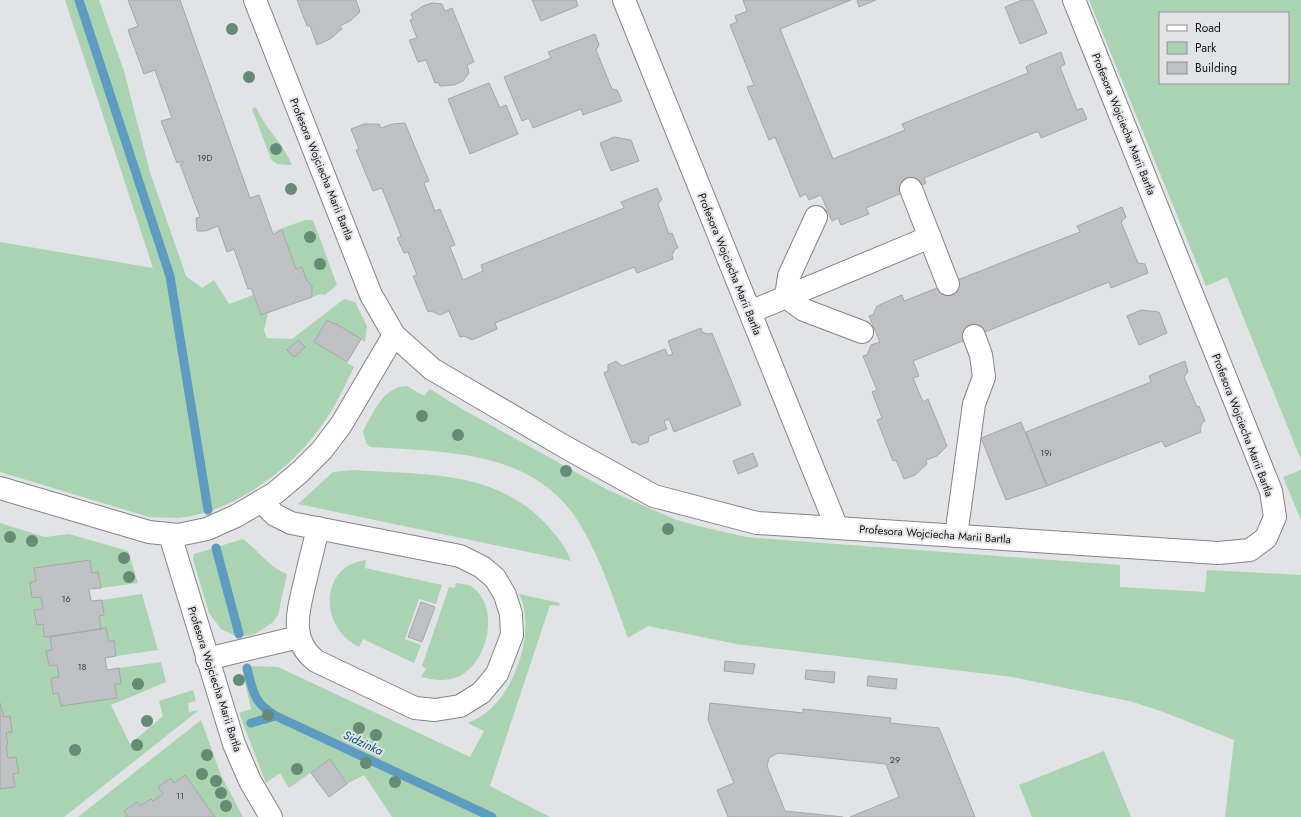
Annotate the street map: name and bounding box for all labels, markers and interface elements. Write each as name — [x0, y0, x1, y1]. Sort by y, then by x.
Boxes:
legend — [1159, 12, 1289, 84]
text: Road — [1195, 19, 1221, 37]
text: Park — [1195, 39, 1217, 57]
street label: Profesora Wojciecha Marii Bartla — [1088, 51, 1160, 197]
text: Building — [1195, 59, 1237, 77]
street label: Profesora Wojciecha Marii Bartla — [286, 96, 358, 242]
house number: 19D — [197, 151, 213, 164]
street label: Profesora Wojciecha Marii Bartla — [694, 191, 766, 337]
street label: Profesora Wojciecha Marii Bartla — [1208, 351, 1278, 499]
house number: 19i — [1040, 446, 1052, 459]
street label: Profesora Wojciecha Marii Bartla — [859, 521, 1011, 547]
house number: 16 — [61, 592, 71, 605]
street label: Profesora Wojciecha Marii Bartla — [184, 604, 246, 754]
house number: 18 — [78, 660, 87, 673]
water label: Sidzinka — [340, 726, 386, 760]
house number: 29 — [890, 753, 900, 766]
house number: 11 — [176, 789, 184, 802]

